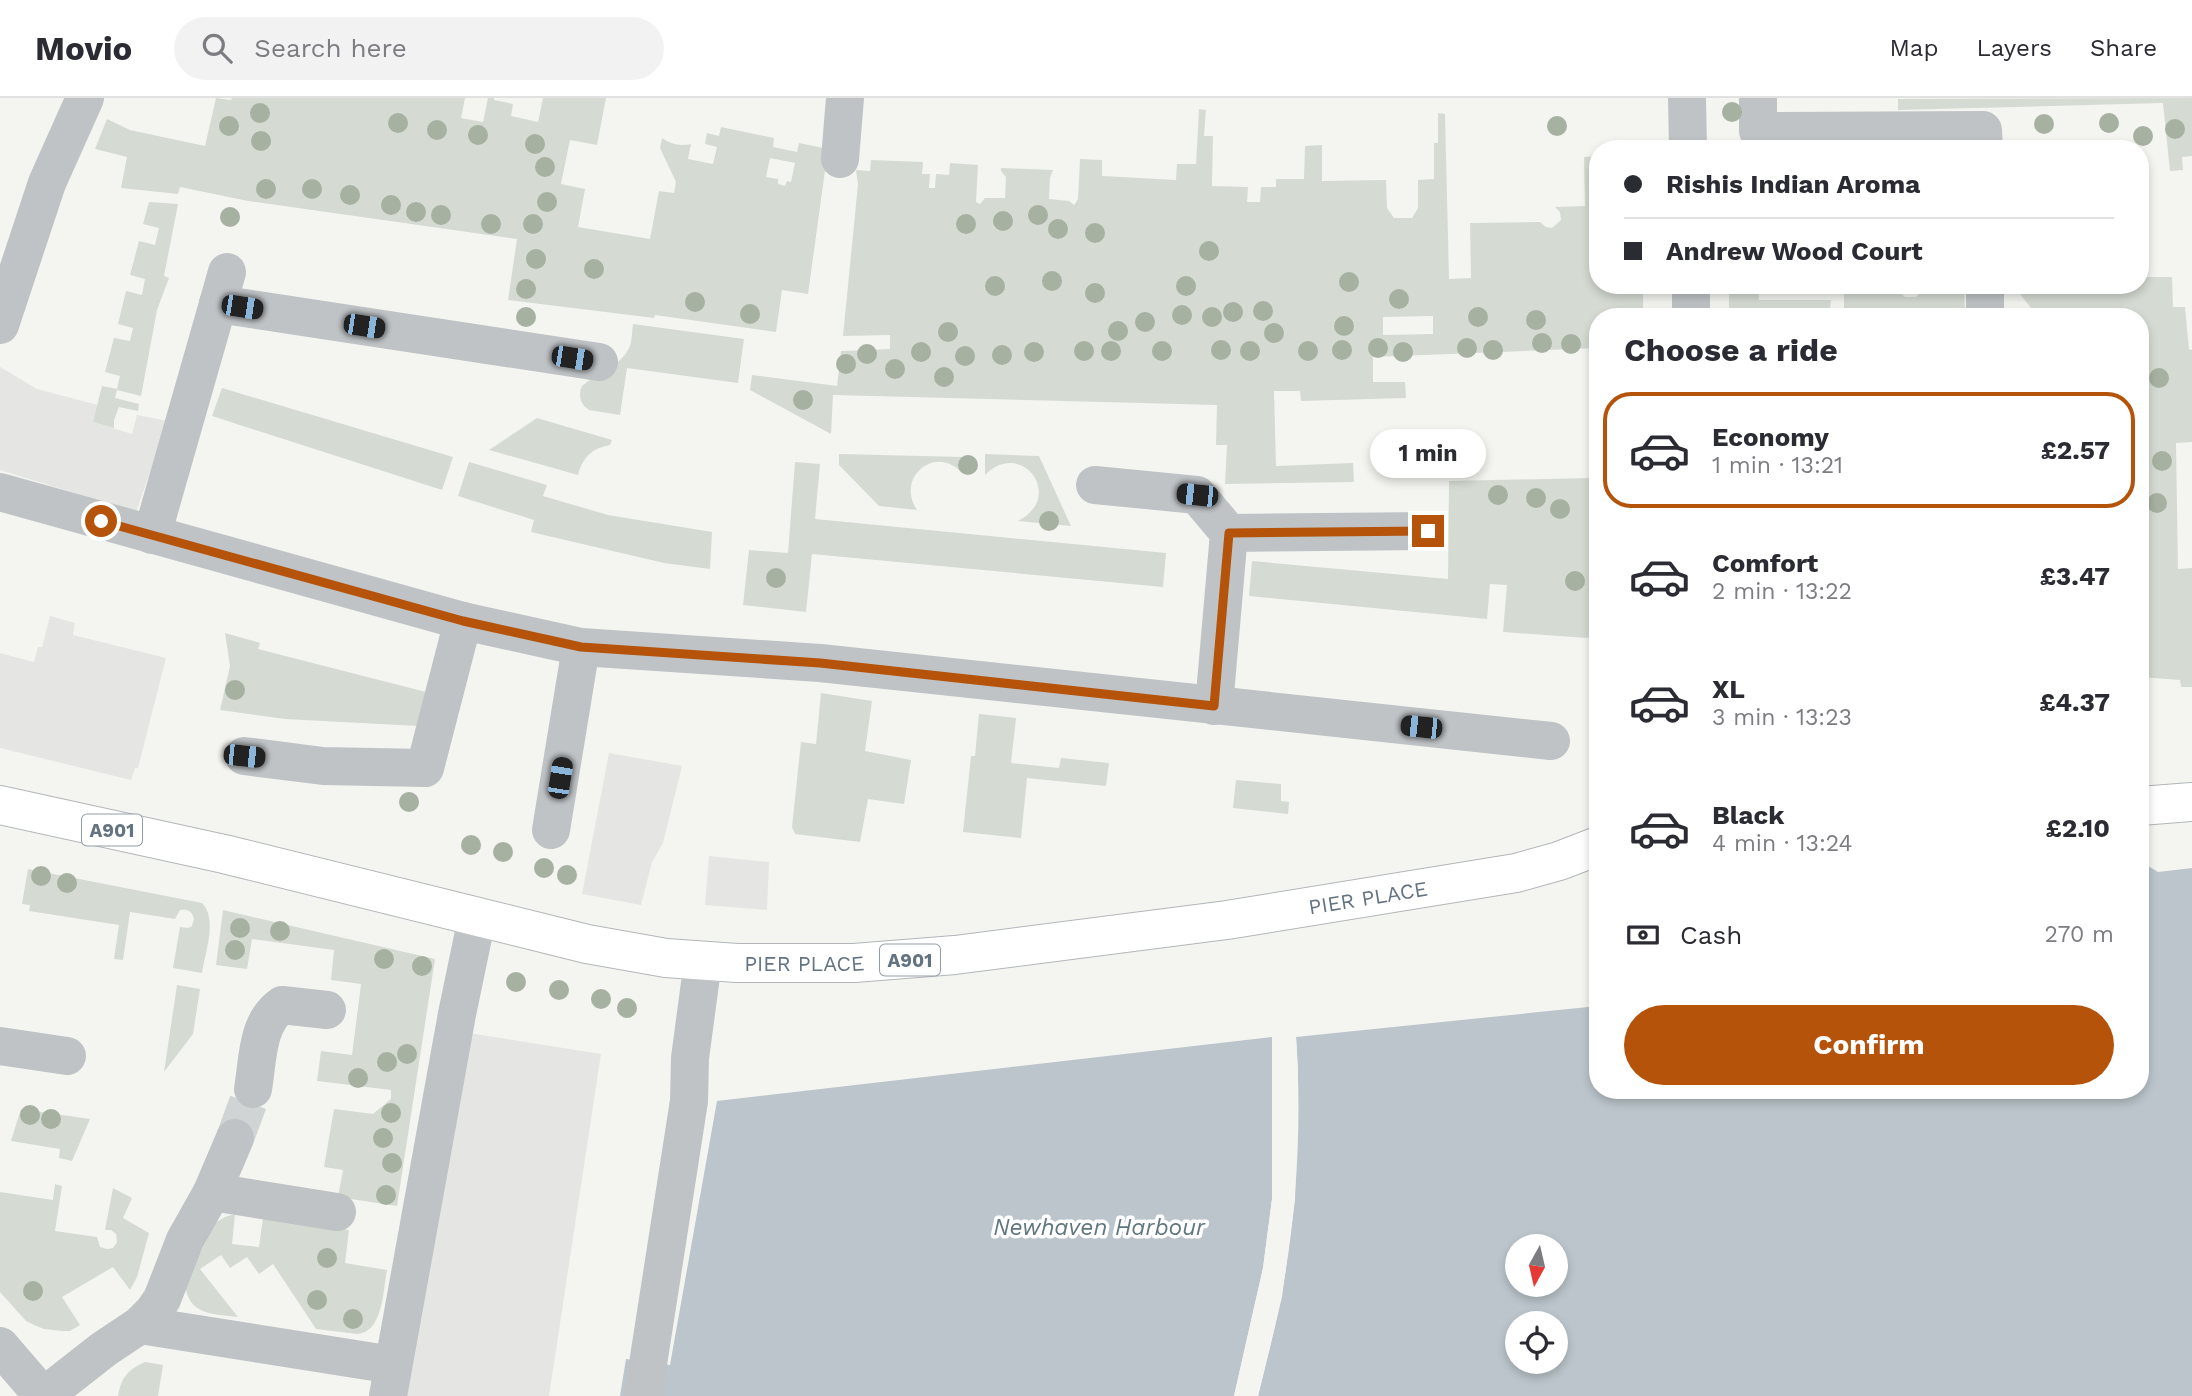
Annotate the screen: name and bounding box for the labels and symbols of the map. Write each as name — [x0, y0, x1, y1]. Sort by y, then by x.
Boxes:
car — [220, 293, 265, 321]
car — [342, 312, 387, 340]
car — [550, 344, 595, 372]
callout: 1 min — [1370, 430, 1486, 478]
car — [1176, 482, 1219, 508]
route start — [85, 505, 117, 537]
route end — [1412, 515, 1444, 547]
car — [1400, 714, 1443, 740]
car — [223, 743, 266, 769]
car — [547, 756, 574, 800]
road number: A901 — [82, 814, 142, 846]
street label: PIER PLACE — [1307, 875, 1429, 919]
road number: A901 — [880, 944, 940, 975]
street label: PIER PLACE — [744, 950, 865, 976]
water label: Newhaven Harbour — [993, 1214, 1206, 1241]
north arrow — [1505, 1234, 1568, 1297]

